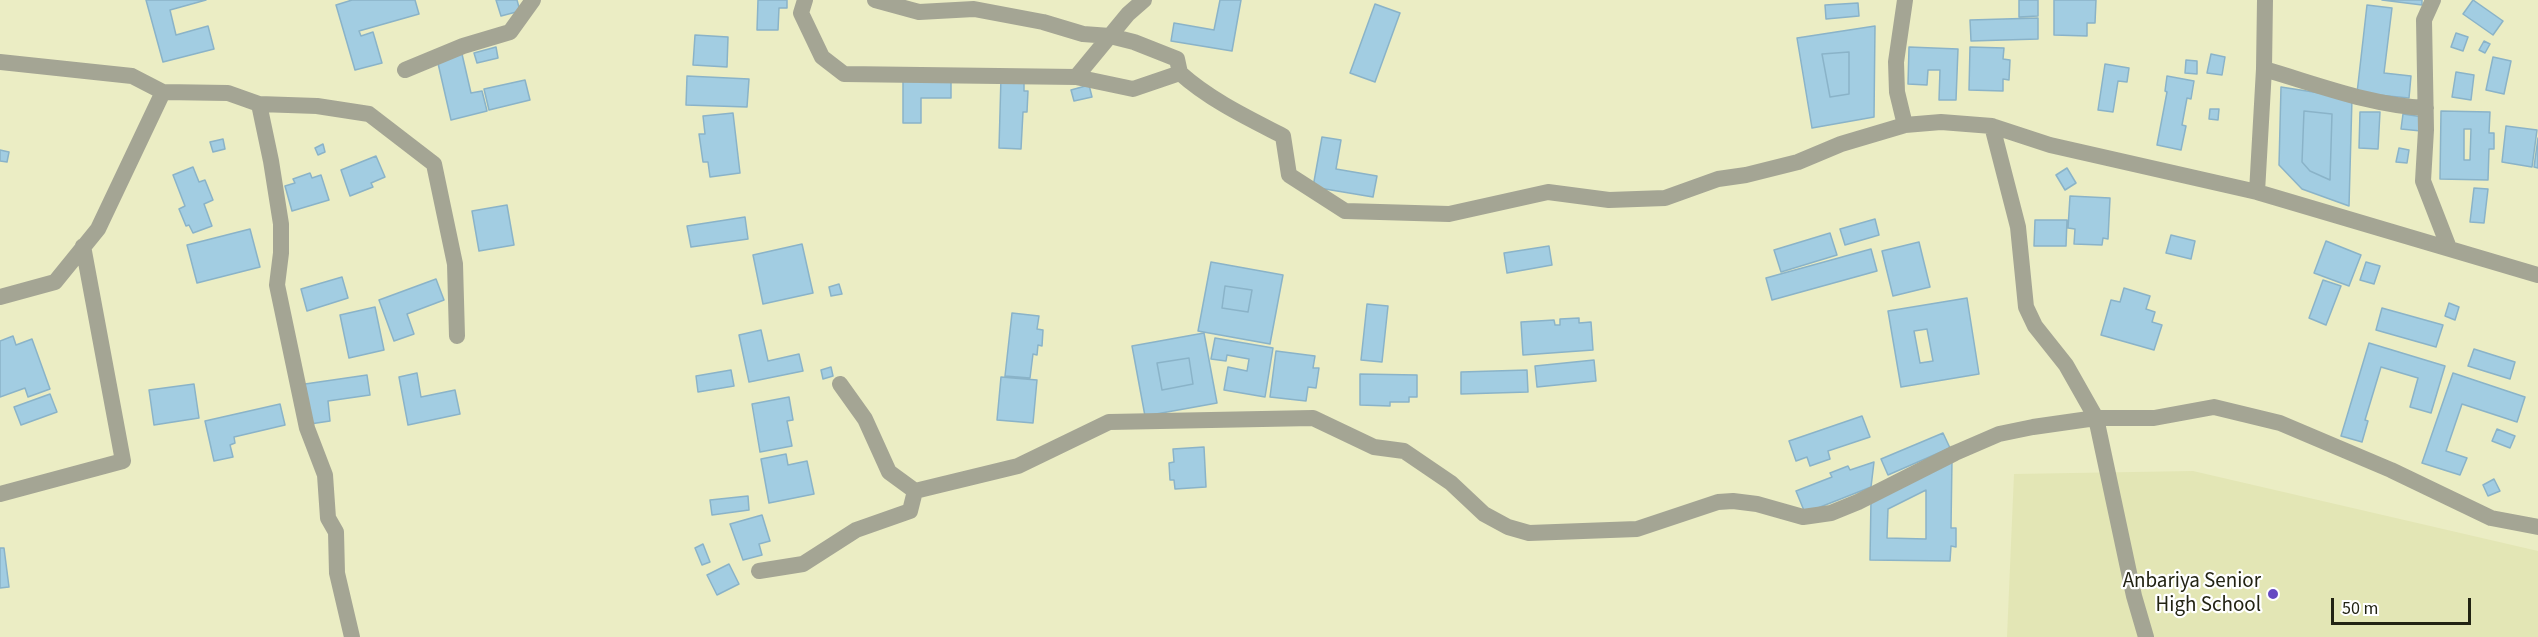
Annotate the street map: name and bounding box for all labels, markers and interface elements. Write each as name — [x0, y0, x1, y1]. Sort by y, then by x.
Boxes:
place label: Anbariya Senior High School — [2123, 569, 2261, 619]
scale bar — [2334, 586, 2474, 624]
marker: Anbariya Senior High School — [2266, 587, 2280, 601]
text: 50 m — [2342, 596, 2378, 621]

